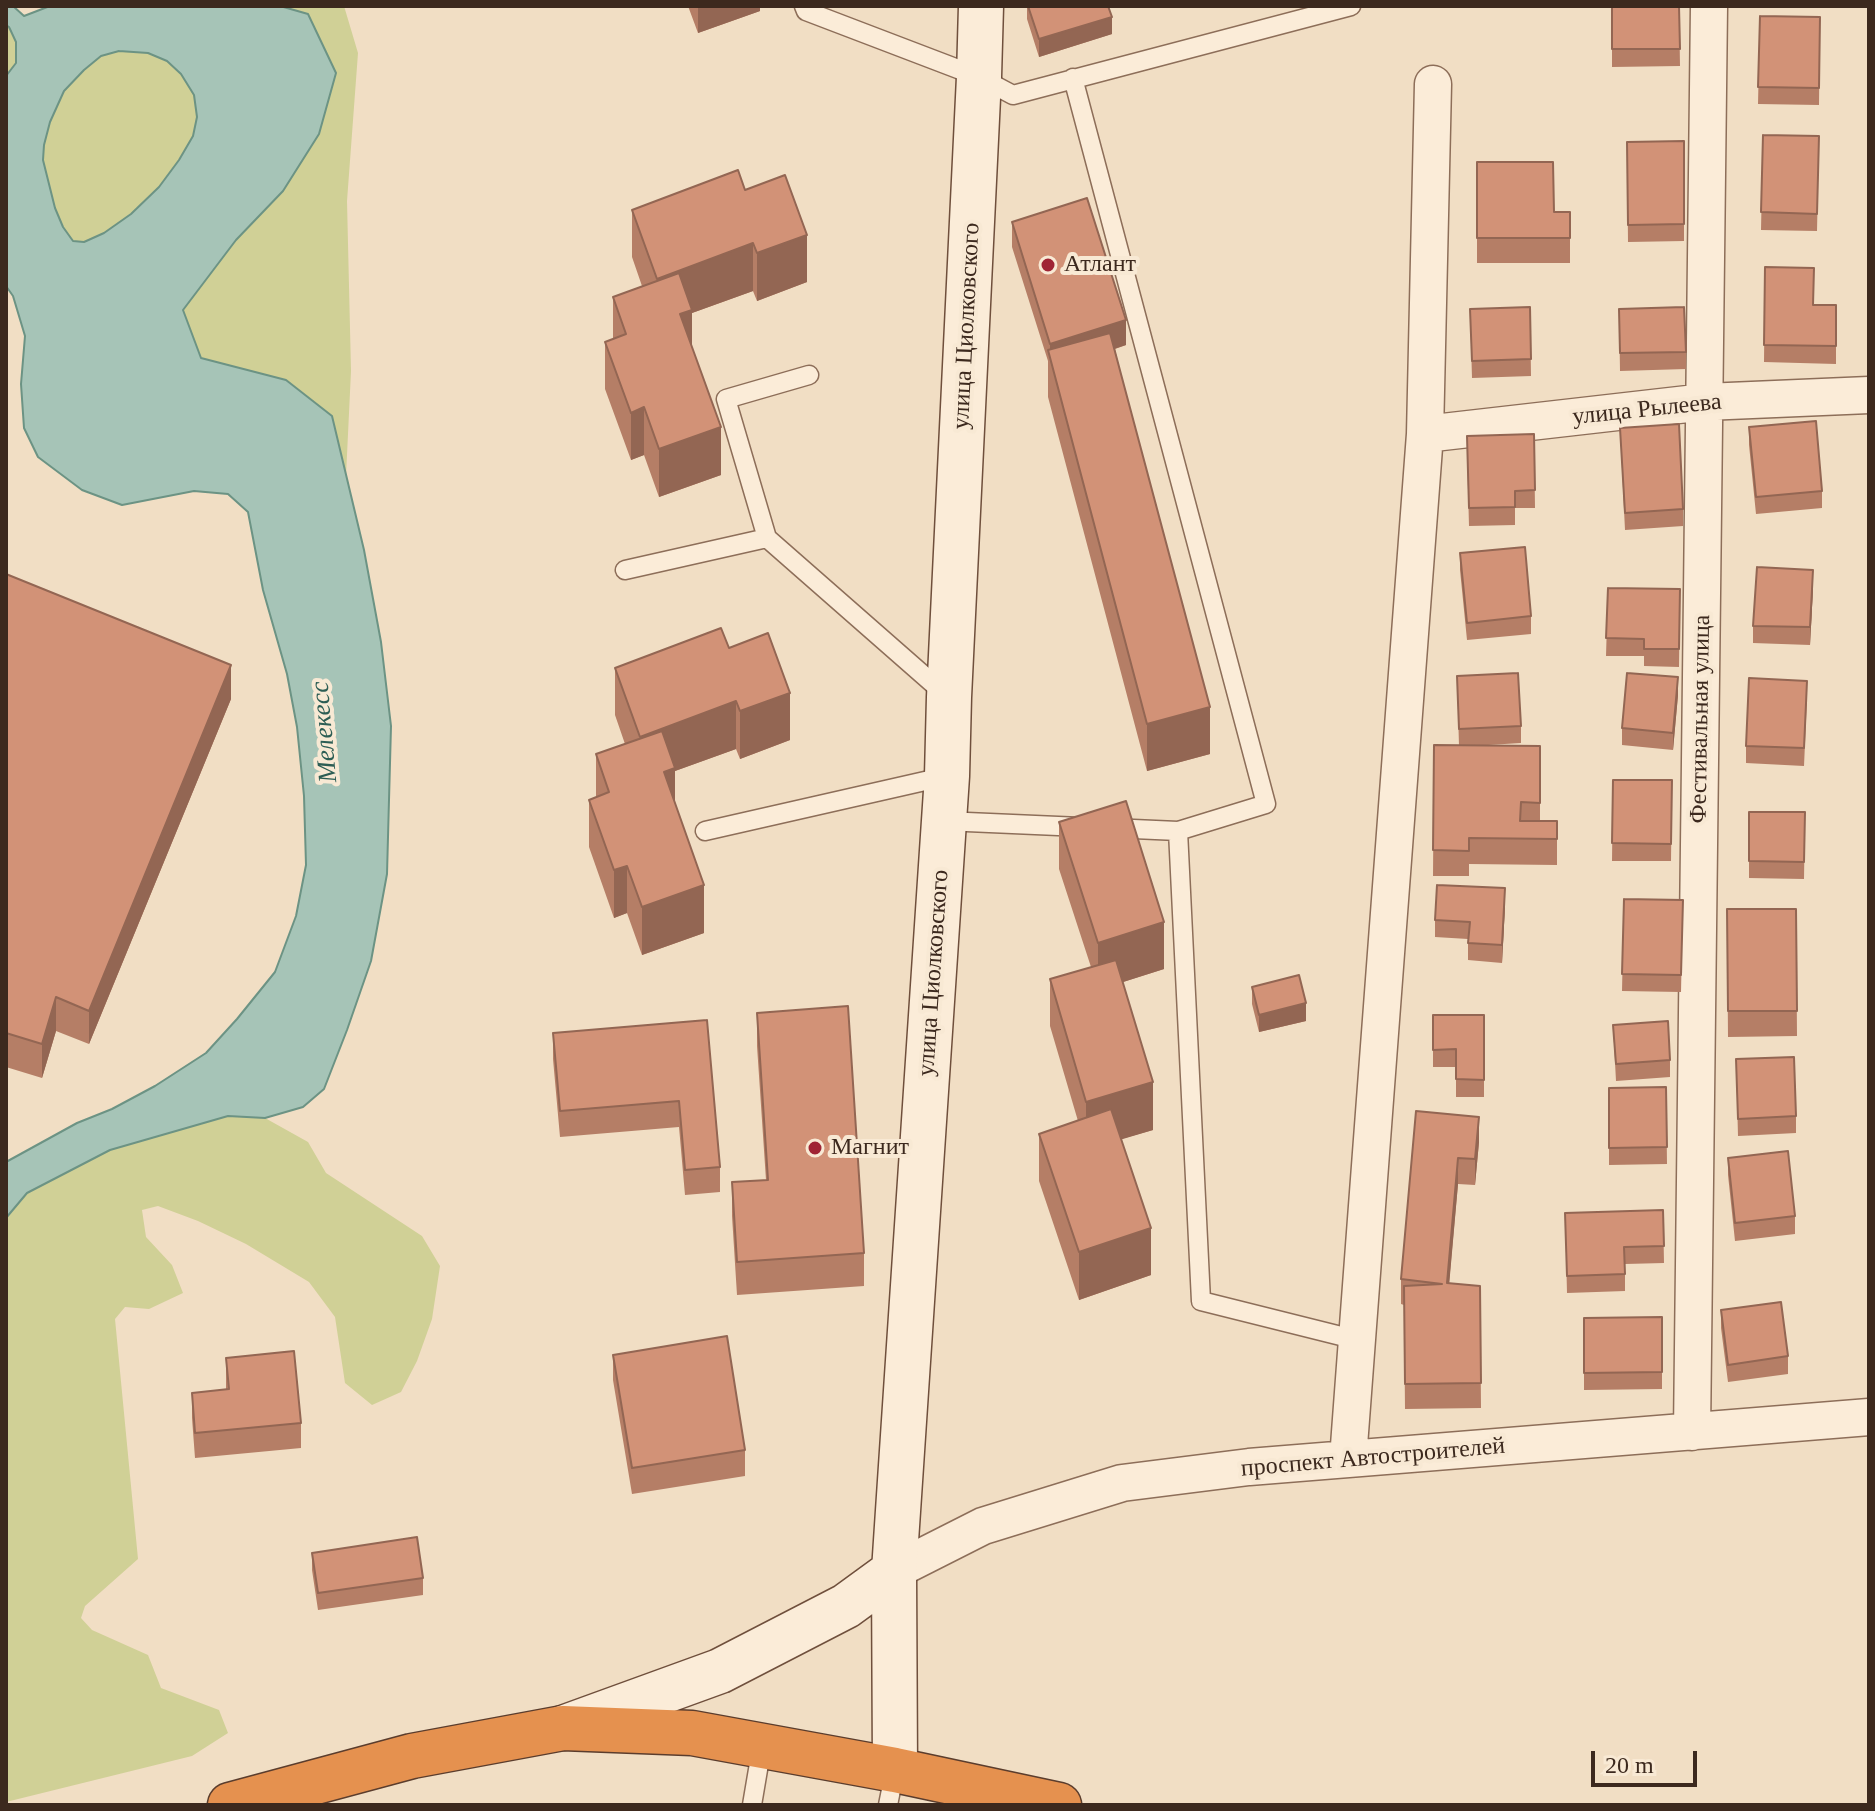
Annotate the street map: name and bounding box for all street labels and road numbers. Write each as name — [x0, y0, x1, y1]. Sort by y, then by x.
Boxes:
street label: улица Циолковского — [947, 222, 987, 430]
street label: улица Рылеева — [1571, 388, 1723, 432]
street label: Фестивальная улица — [1685, 614, 1717, 824]
street label: улица Циолковского — [912, 869, 956, 1077]
street label: проспект Автостроителей — [1240, 1432, 1506, 1484]

